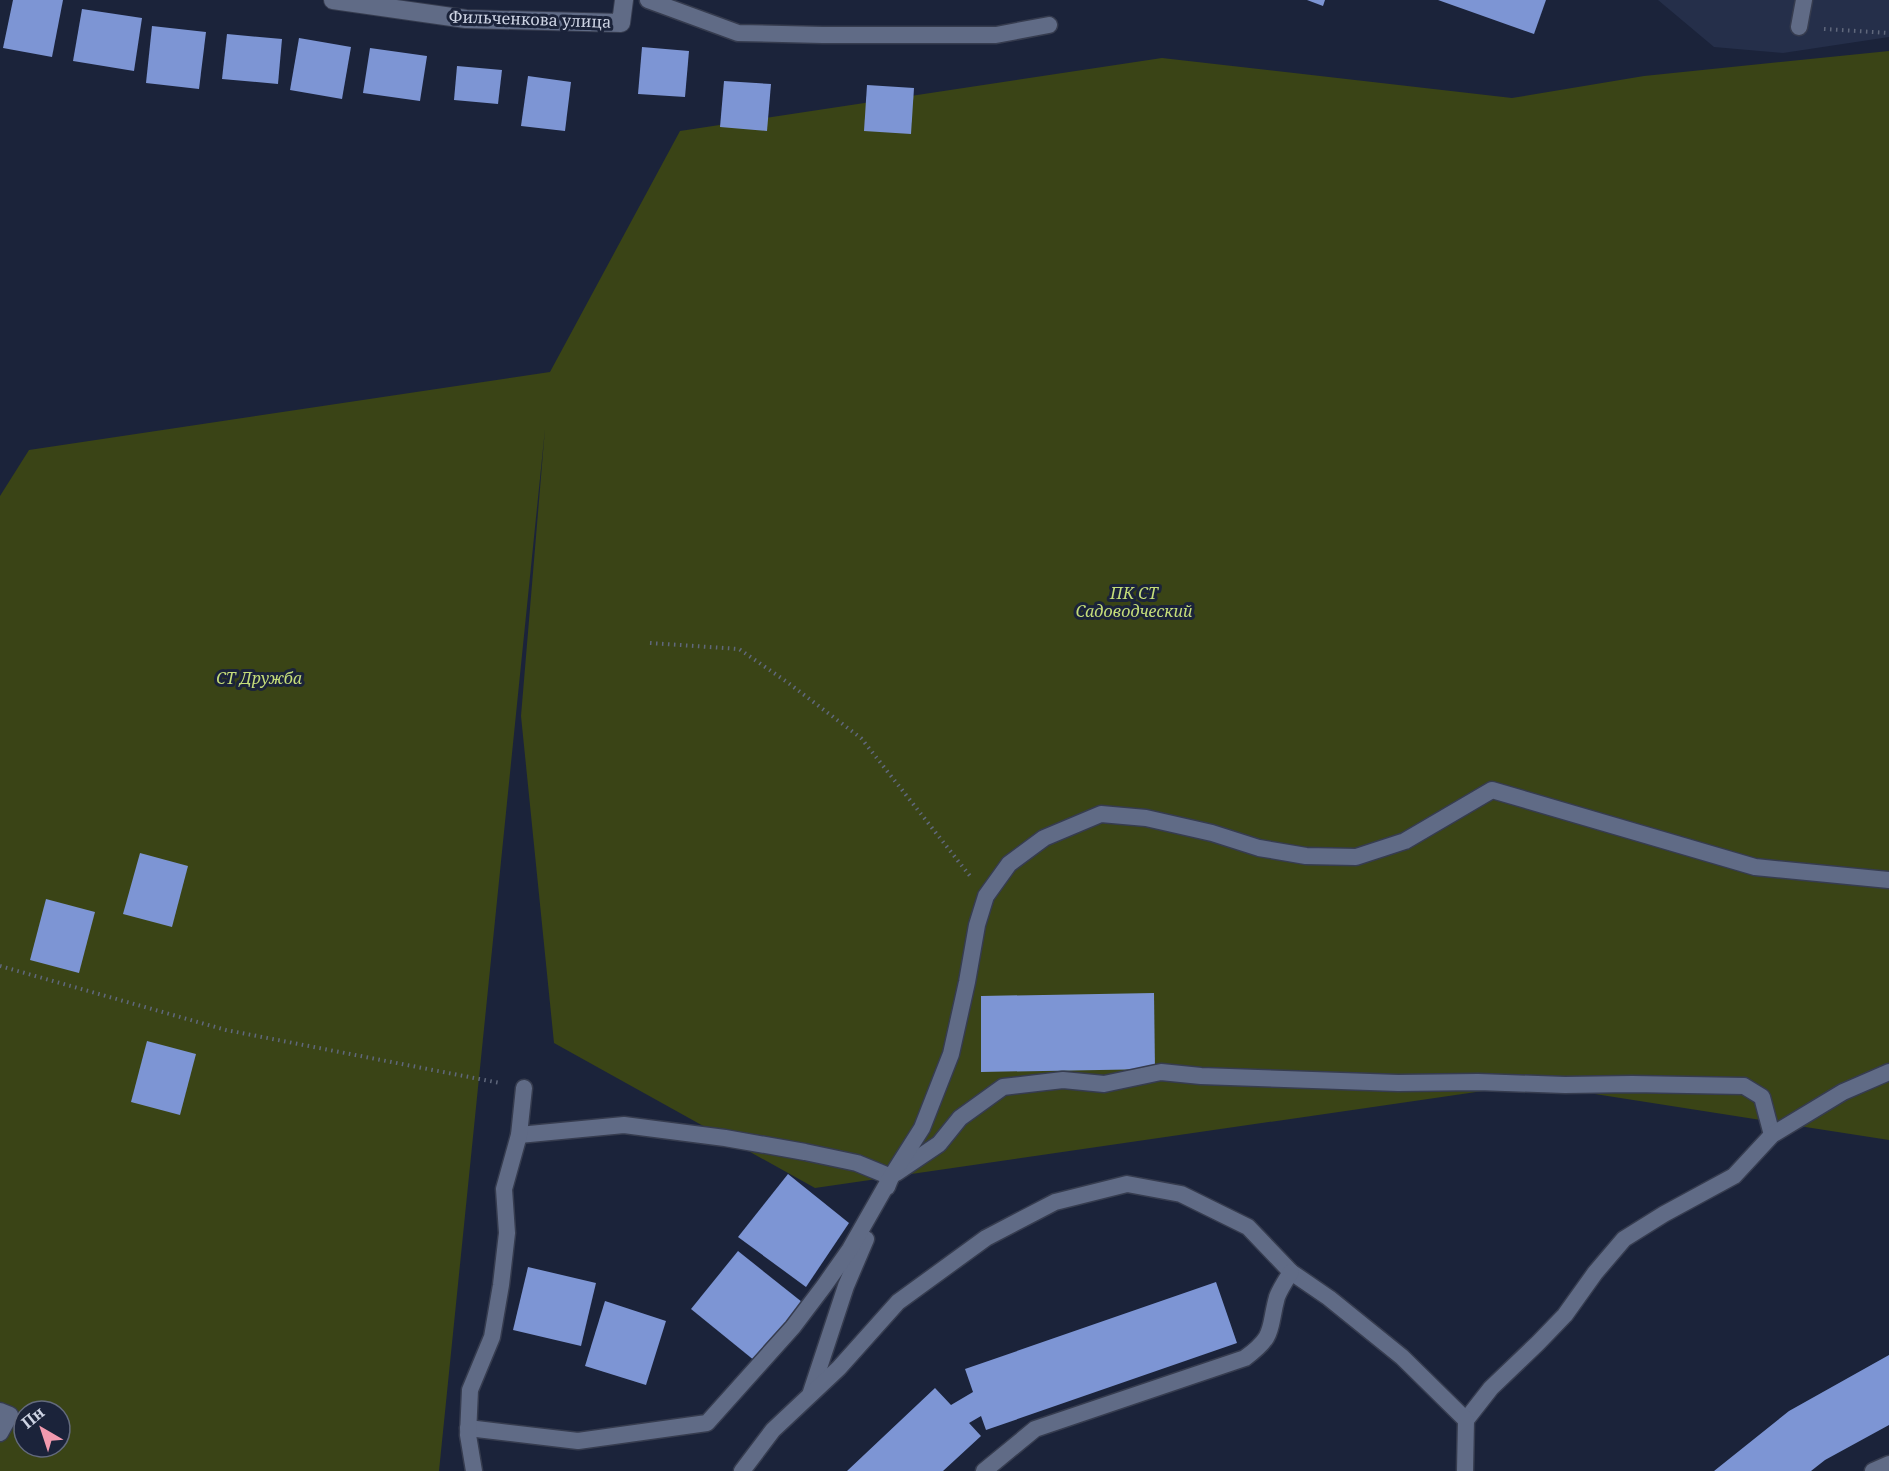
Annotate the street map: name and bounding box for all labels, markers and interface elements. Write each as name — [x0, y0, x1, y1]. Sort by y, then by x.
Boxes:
street label: Фильченкова улица — [448, 5, 612, 33]
park label: ПК СТ Садоводческий — [1075, 582, 1193, 622]
park label: СТ Дружба — [216, 667, 302, 689]
north arrow — [12, 1399, 72, 1459]
text: Пн — [16, 1401, 49, 1433]

